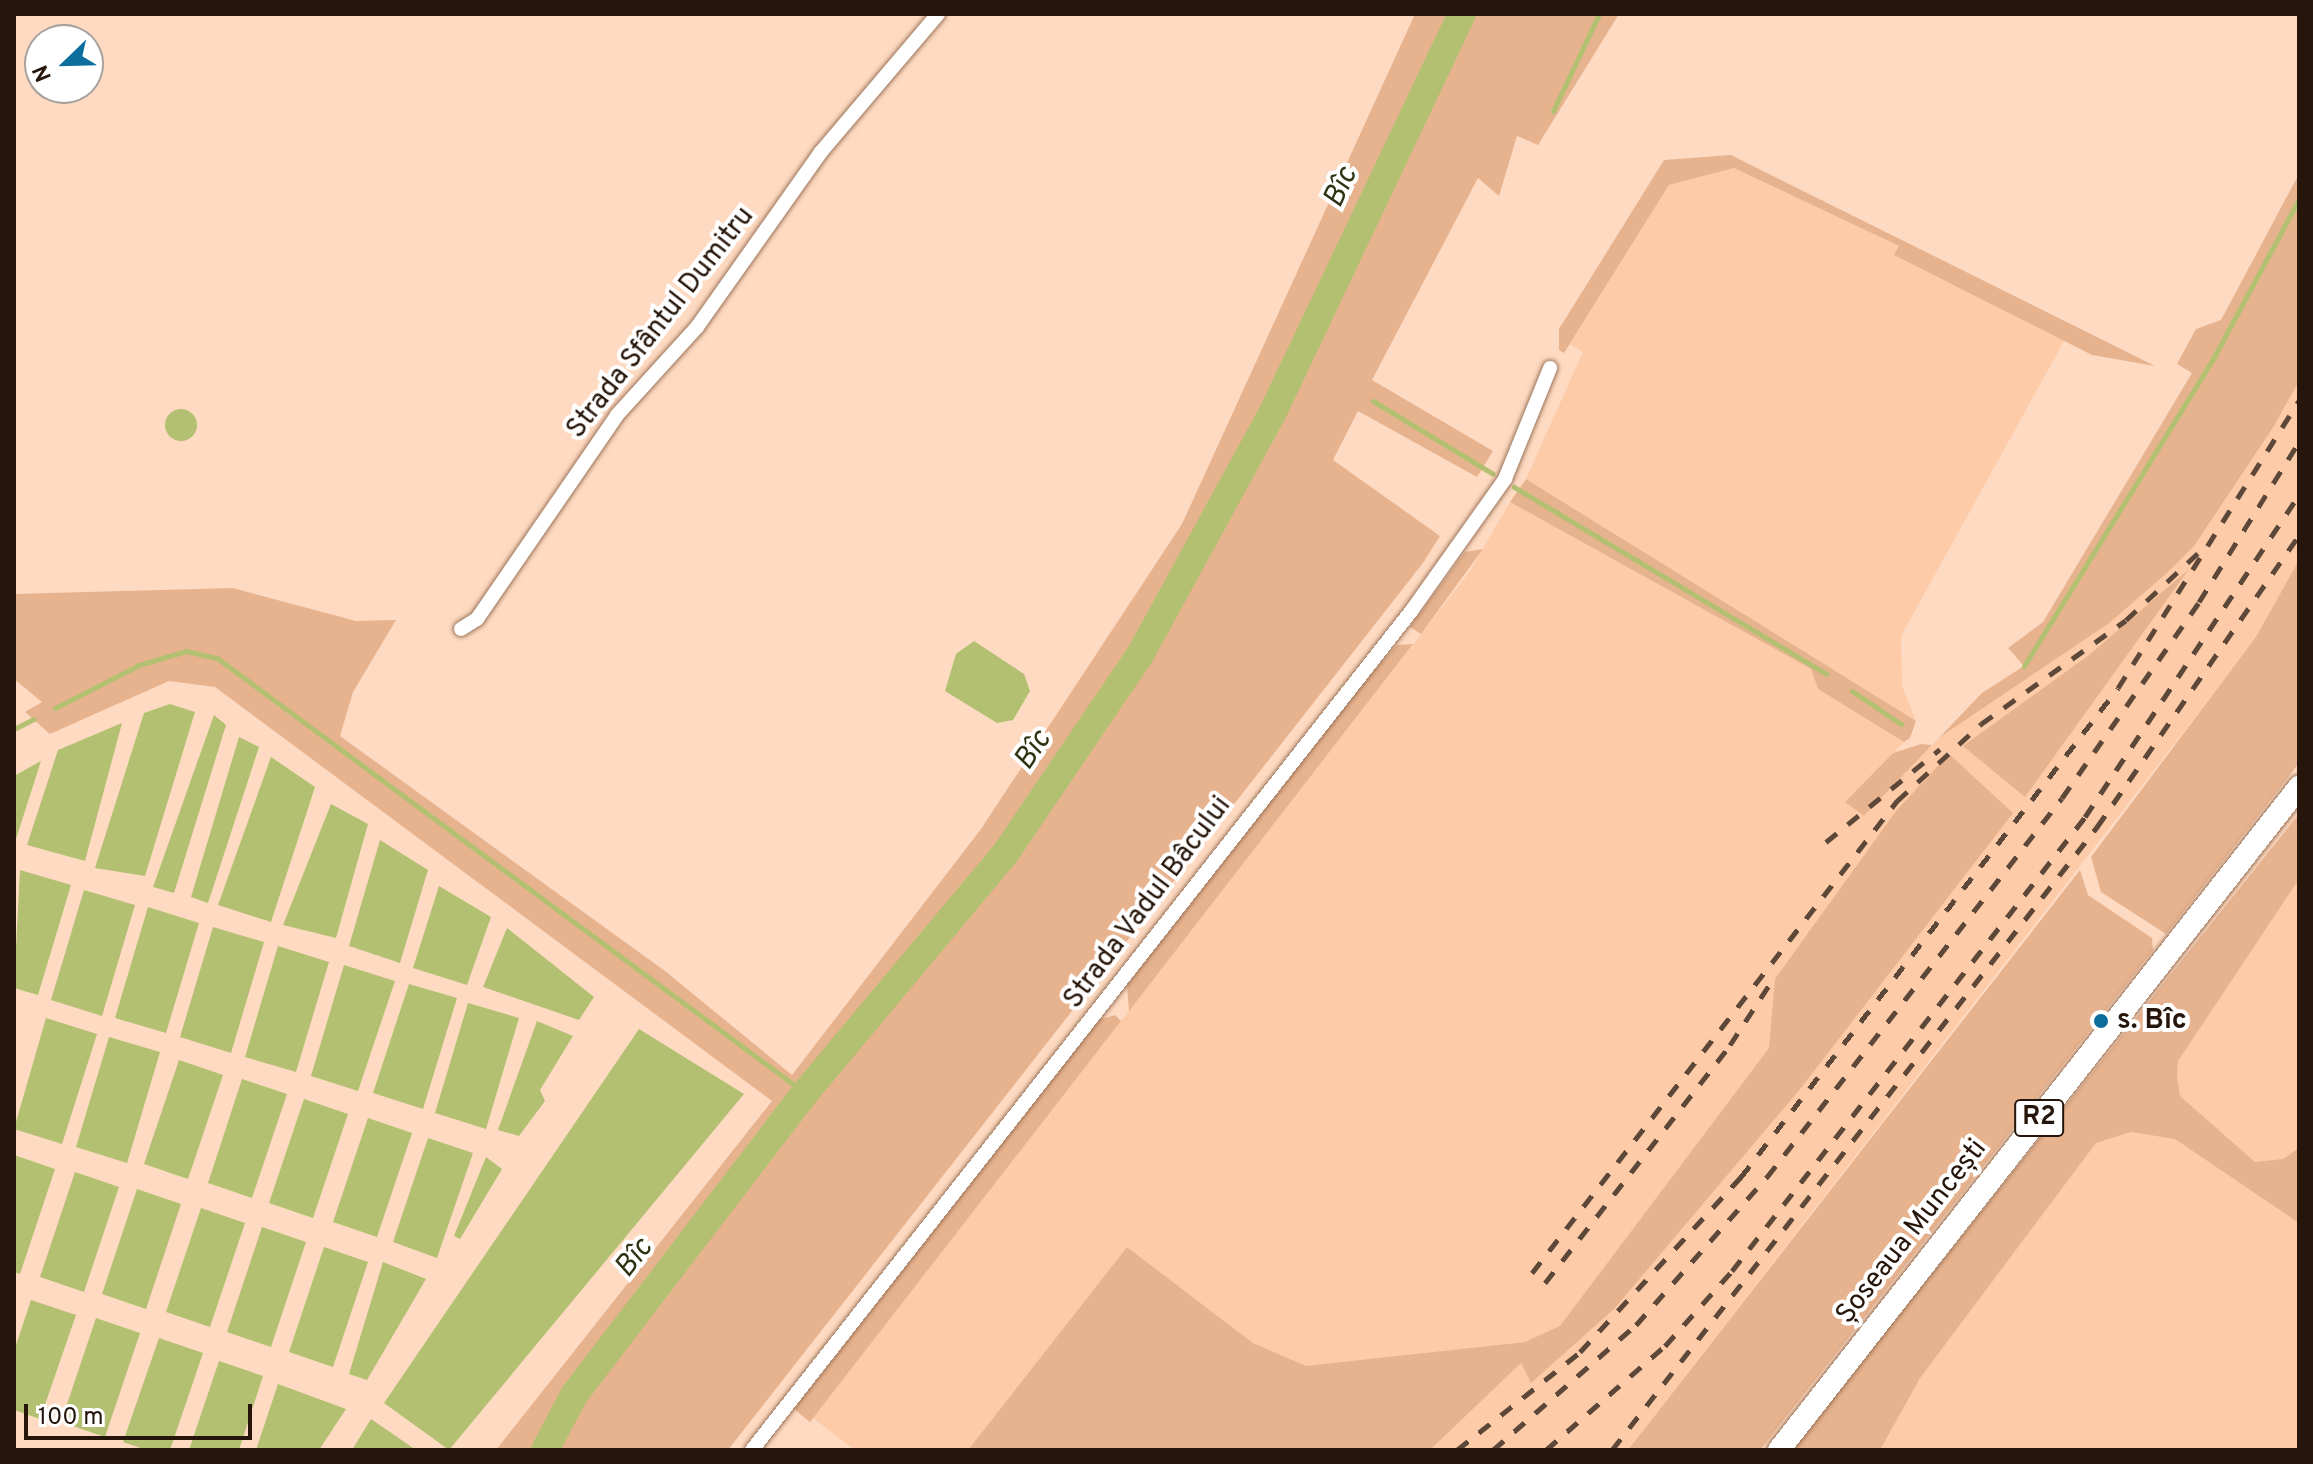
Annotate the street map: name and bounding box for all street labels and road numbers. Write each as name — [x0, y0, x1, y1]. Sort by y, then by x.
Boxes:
street label: Strada Sfântul Dumitru — [560, 200, 762, 446]
street label: Strada Vadul Bâcului — [1057, 790, 1239, 1016]
road number: R2 — [2013, 1096, 2065, 1140]
street label: Șoseaua Muncești — [1829, 1133, 1995, 1331]

